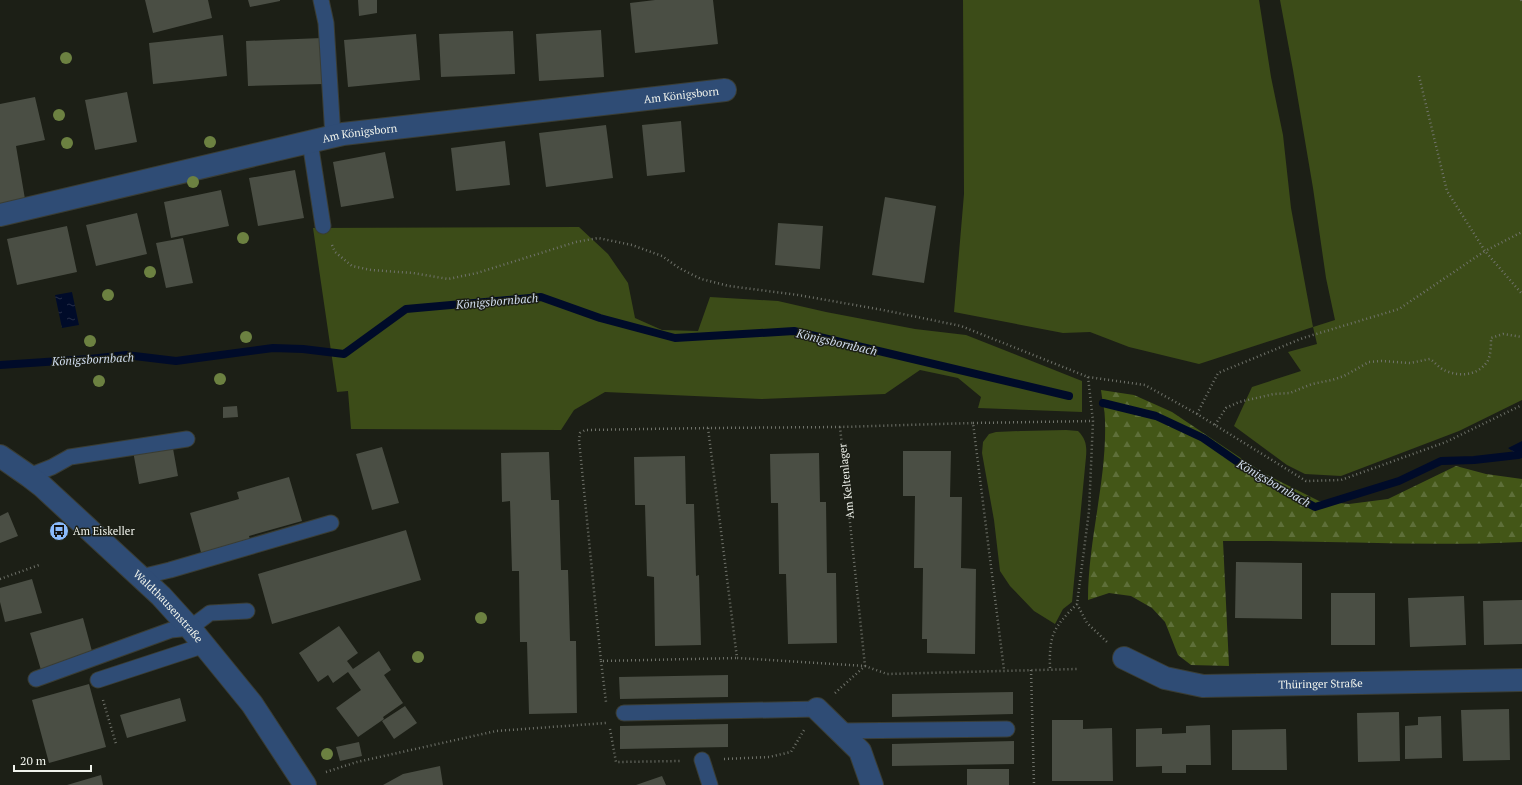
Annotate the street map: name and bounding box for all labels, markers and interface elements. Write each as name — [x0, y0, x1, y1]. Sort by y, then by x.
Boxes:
street label: Am Königsborn — [643, 84, 720, 106]
street label: Am Königsborn — [321, 121, 398, 146]
water label: Königsbornbach — [454, 290, 539, 312]
water label: Königsbornbach — [794, 325, 879, 359]
water label: Königsbornbach — [50, 349, 135, 369]
street label: Am Keltenlager — [835, 442, 857, 519]
water label: Königsbornbach — [1234, 455, 1313, 510]
bus stop icon: Am Eiskeller — [48, 520, 70, 542]
place label: Am Eiskeller — [73, 524, 135, 538]
street label: Waldthausenstraße — [130, 567, 206, 646]
street label: Thüringer Straße — [1278, 676, 1363, 692]
scale bar — [14, 747, 91, 773]
text: 20 m — [20, 753, 47, 768]

